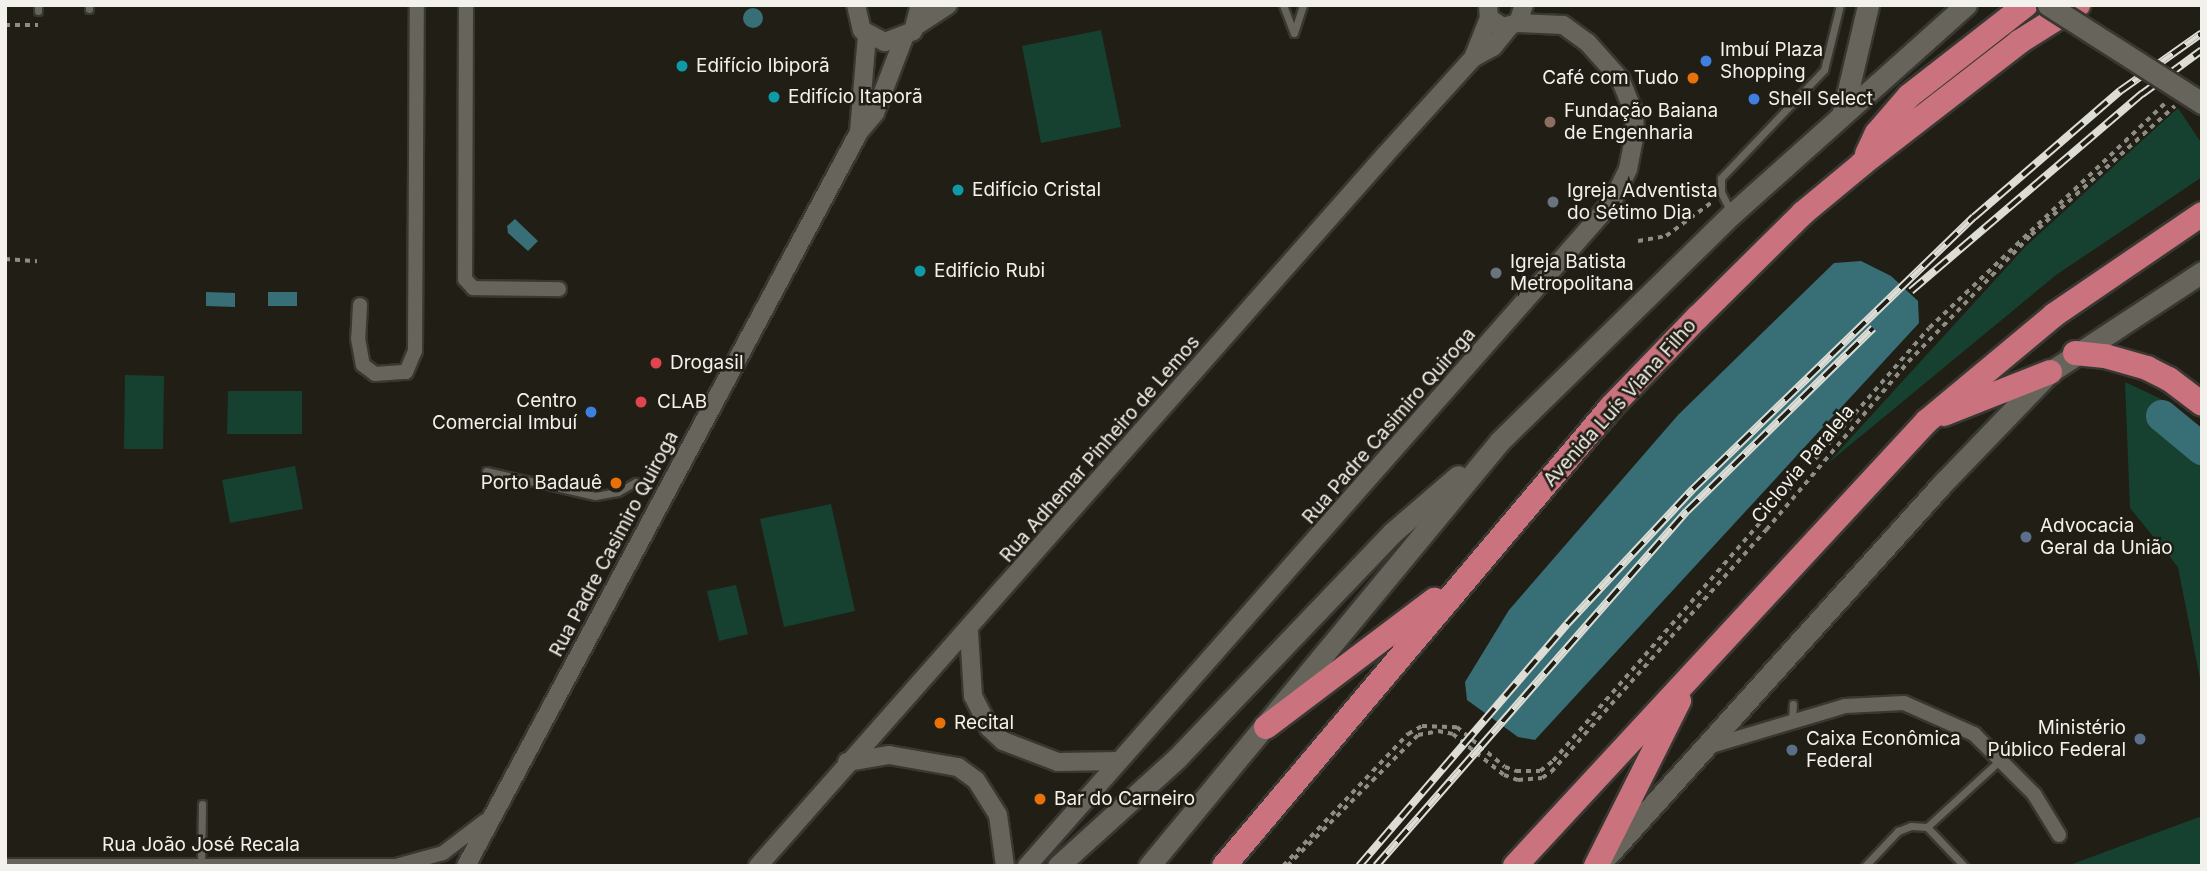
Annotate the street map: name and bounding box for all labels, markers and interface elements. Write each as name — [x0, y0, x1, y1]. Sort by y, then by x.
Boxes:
place label: Imbuí Plaza Shopping — [1720, 39, 1823, 83]
marker: Imbuí Plaza Shopping — [1698, 53, 1714, 69]
place label: Edifício Ibiporã — [696, 55, 830, 77]
marker: Edifício Ibiporã — [674, 58, 690, 74]
place label: Café com Tudo — [1542, 67, 1679, 89]
marker: Café com Tudo — [1685, 70, 1701, 86]
place label: Edifício Itaporã — [788, 86, 923, 108]
place label: Shell Select — [1768, 88, 1873, 110]
marker: Edifício Itaporã — [766, 89, 782, 105]
marker: Shell Select — [1746, 91, 1762, 107]
place label: Fundação Baiana de Engenharia — [1564, 100, 1718, 144]
marker: Fundação Baiana de Engenharia — [1542, 114, 1558, 130]
place label: Edifício Cristal — [972, 179, 1101, 201]
place label: Igreja Adventista do Sétimo Dia — [1567, 180, 1718, 224]
marker: Edifício Cristal — [950, 182, 966, 198]
marker: Igreja Adventista do Sétimo Dia — [1545, 194, 1561, 210]
place label: Igreja Batista Metropolitana — [1510, 251, 1634, 295]
place label: Edifício Rubi — [934, 260, 1045, 282]
marker: Edifício Rubi — [912, 263, 928, 279]
marker: Igreja Batista Metropolitana — [1488, 265, 1504, 281]
street label: Avenida Luís Viana Filho — [1539, 315, 1701, 491]
street label: Rua Padre Casimiro Quiroga — [1298, 323, 1480, 529]
street label: Rua Adhemar Pinheiro de Lemos — [995, 331, 1205, 567]
place label: Drogasil — [670, 352, 743, 374]
marker: Drogasil — [648, 355, 664, 371]
place label: Centro Comercial Imbuí — [432, 390, 577, 434]
place label: CLAB — [657, 391, 707, 413]
marker: CLAB — [631, 392, 651, 412]
street label: Ciclovia Paralela — [1747, 400, 1859, 528]
marker: Centro Comercial Imbuí — [583, 404, 599, 420]
street label: Rua Padre Casimiro Quiroga — [545, 427, 683, 661]
place label: Porto Badauê — [481, 472, 602, 494]
marker: Porto Badauê — [608, 475, 624, 491]
place label: Advocacia Geral da União — [2040, 515, 2173, 559]
marker: Advocacia Geral da União — [2018, 529, 2034, 545]
place label: Recital — [954, 712, 1014, 734]
marker: Recital — [932, 715, 948, 731]
place label: Ministério Público Federal — [1988, 717, 2126, 761]
place label: Caixa Econômica Federal — [1806, 728, 1961, 772]
marker: Ministério Público Federal — [2132, 731, 2148, 747]
marker: Caixa Econômica Federal — [1784, 742, 1800, 758]
place label: Bar do Carneiro — [1054, 788, 1195, 810]
marker: Bar do Carneiro — [1032, 791, 1048, 807]
street label: Rua João José Recala — [102, 834, 300, 856]

